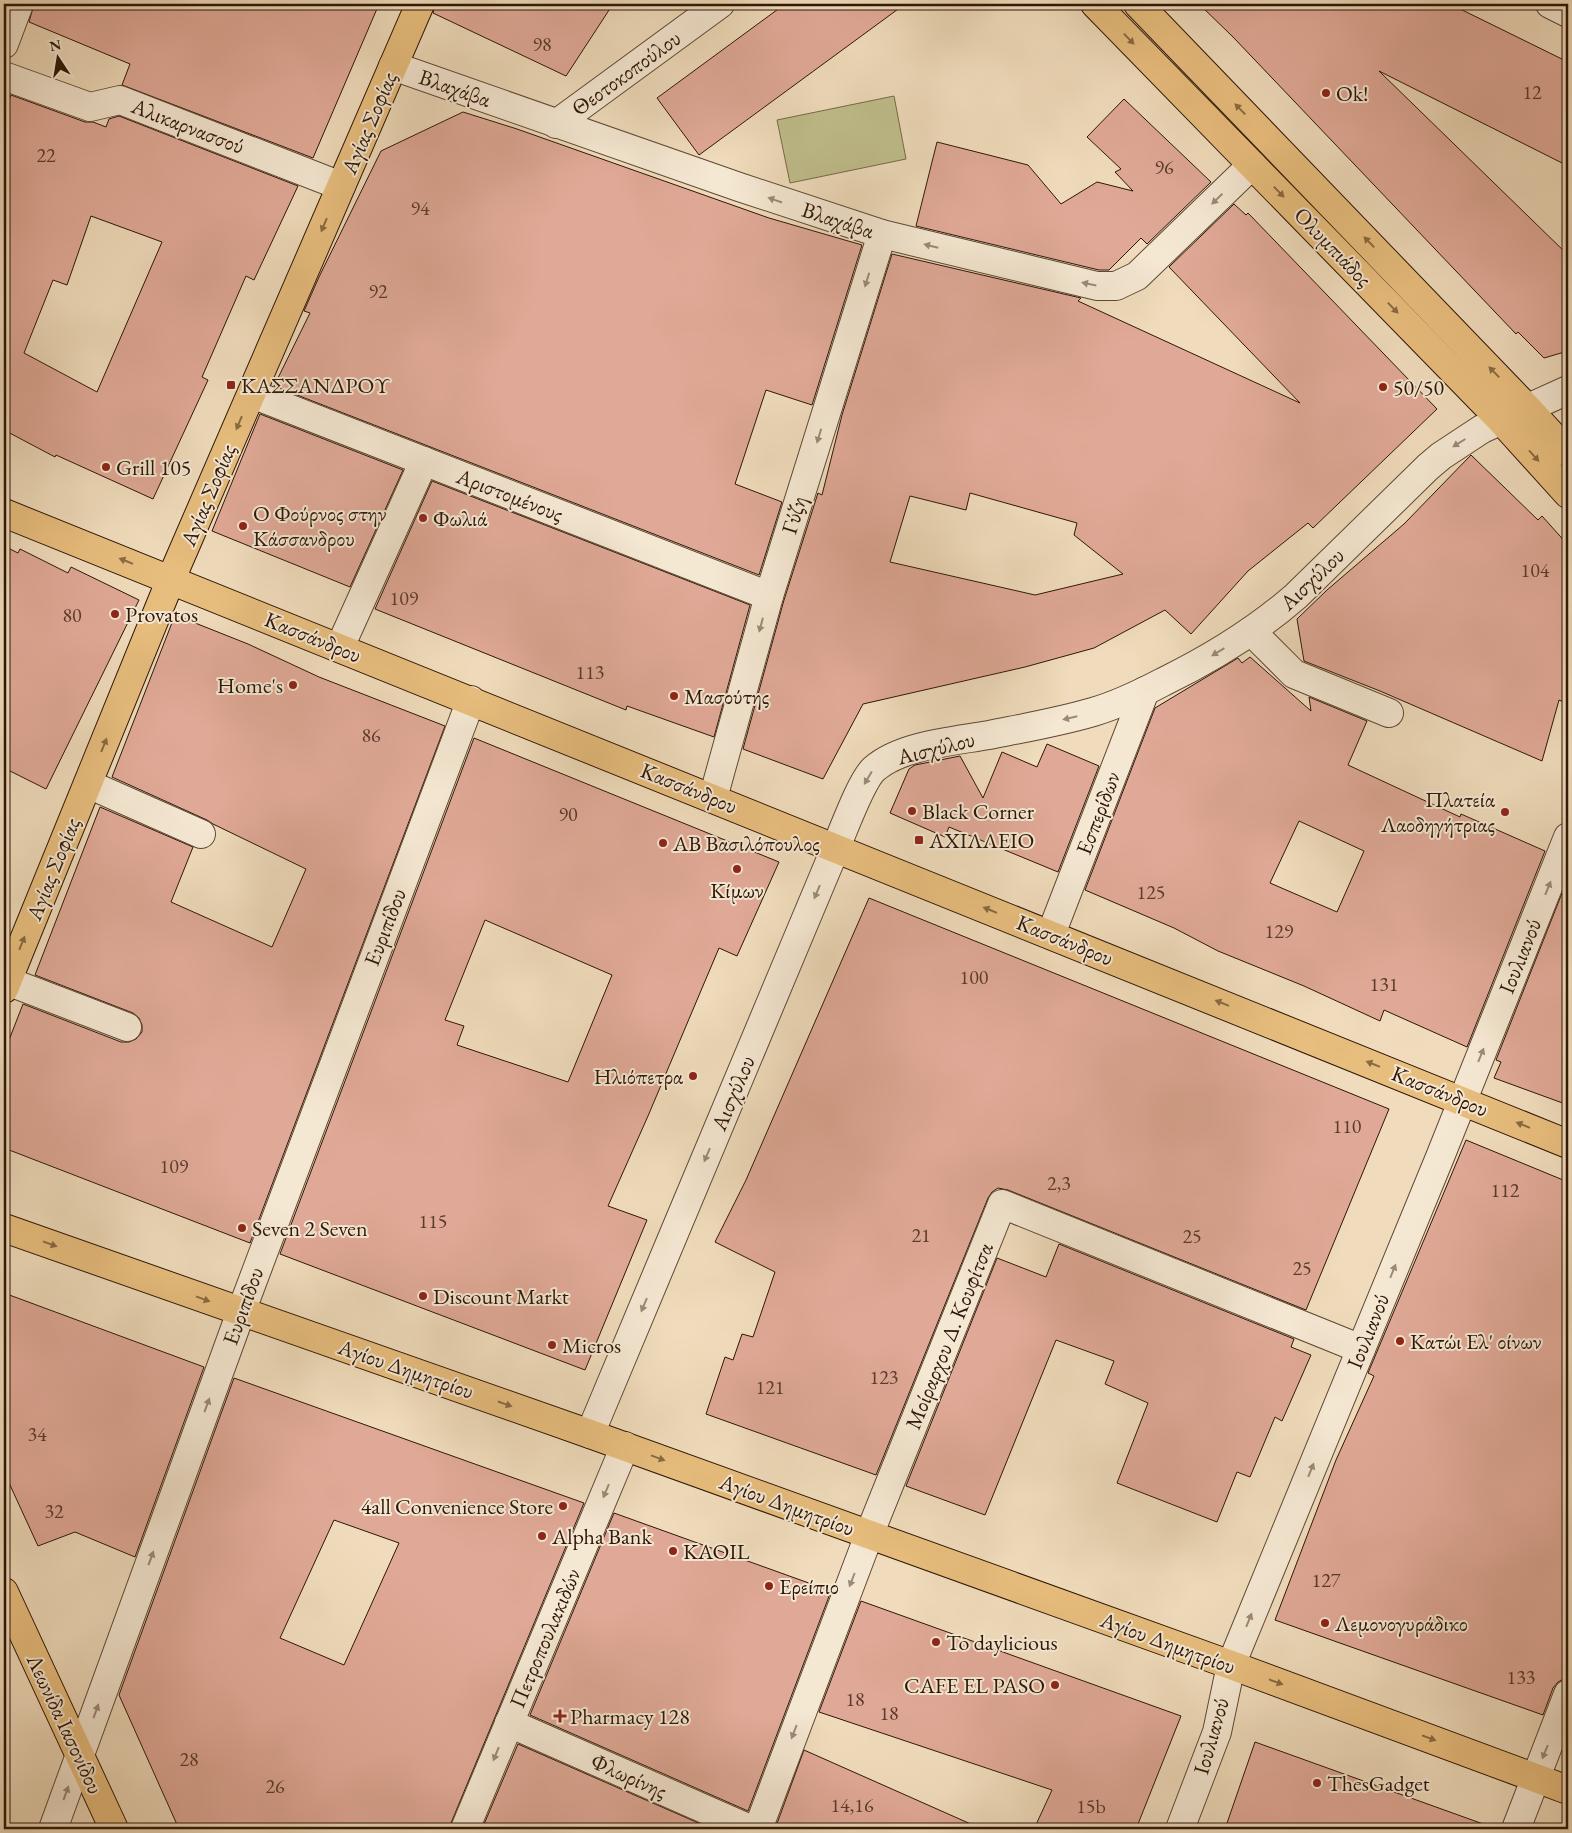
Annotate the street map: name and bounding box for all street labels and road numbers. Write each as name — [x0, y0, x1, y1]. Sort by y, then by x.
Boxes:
street label: Θεοτοκοπούλου — [565, 23, 687, 123]
street label: Βλαχάβα — [415, 62, 496, 114]
street label: Αγίας Σοφίας — [334, 67, 404, 180]
street label: Αλικαρνασσού — [126, 91, 249, 161]
street label: Βλαχάβα — [798, 195, 879, 246]
street label: Ολυμπιάδος — [1288, 201, 1378, 293]
street label: Αγίας Σοφίας — [173, 439, 243, 552]
street label: Αριστομένους — [452, 461, 568, 529]
street label: Γύζη — [775, 492, 813, 538]
street label: Αισχύλου — [1273, 541, 1350, 618]
street label: Κασσάνδρου — [260, 605, 366, 669]
street label: Αισχύλου — [893, 724, 978, 772]
street label: Κασσάνδρου — [636, 756, 742, 820]
street label: Εσπερίδων — [1069, 767, 1127, 859]
street label: Αγίας Σοφίας — [19, 813, 87, 926]
street label: Ευριπίδου — [357, 884, 413, 970]
street label: Κασσάνδρου — [1012, 908, 1118, 972]
street label: Ιουλιανού — [1492, 914, 1548, 998]
street label: Αισχύλου — [704, 1051, 762, 1136]
street label: Κασσάνδρου — [1387, 1059, 1493, 1123]
street label: Μοίραρχου Δ. Κουφίτσα — [898, 1237, 1000, 1434]
street label: Ευριπίδου — [216, 1263, 270, 1349]
street label: Ιουλιανού — [1340, 1289, 1396, 1373]
street label: Αγίου Δημητρίου — [333, 1332, 478, 1406]
street label: Αγίου Δημητρίου — [715, 1467, 858, 1543]
street label: Πετροπουλακιδών — [503, 1564, 587, 1712]
street label: Αγίου Δημητρίου — [1096, 1605, 1239, 1681]
street label: Λεωνίδα Ιασονίδου — [20, 1649, 110, 1799]
street label: Ιουλιανού — [1186, 1694, 1236, 1778]
street label: Φλωρίνης — [586, 1746, 672, 1806]

